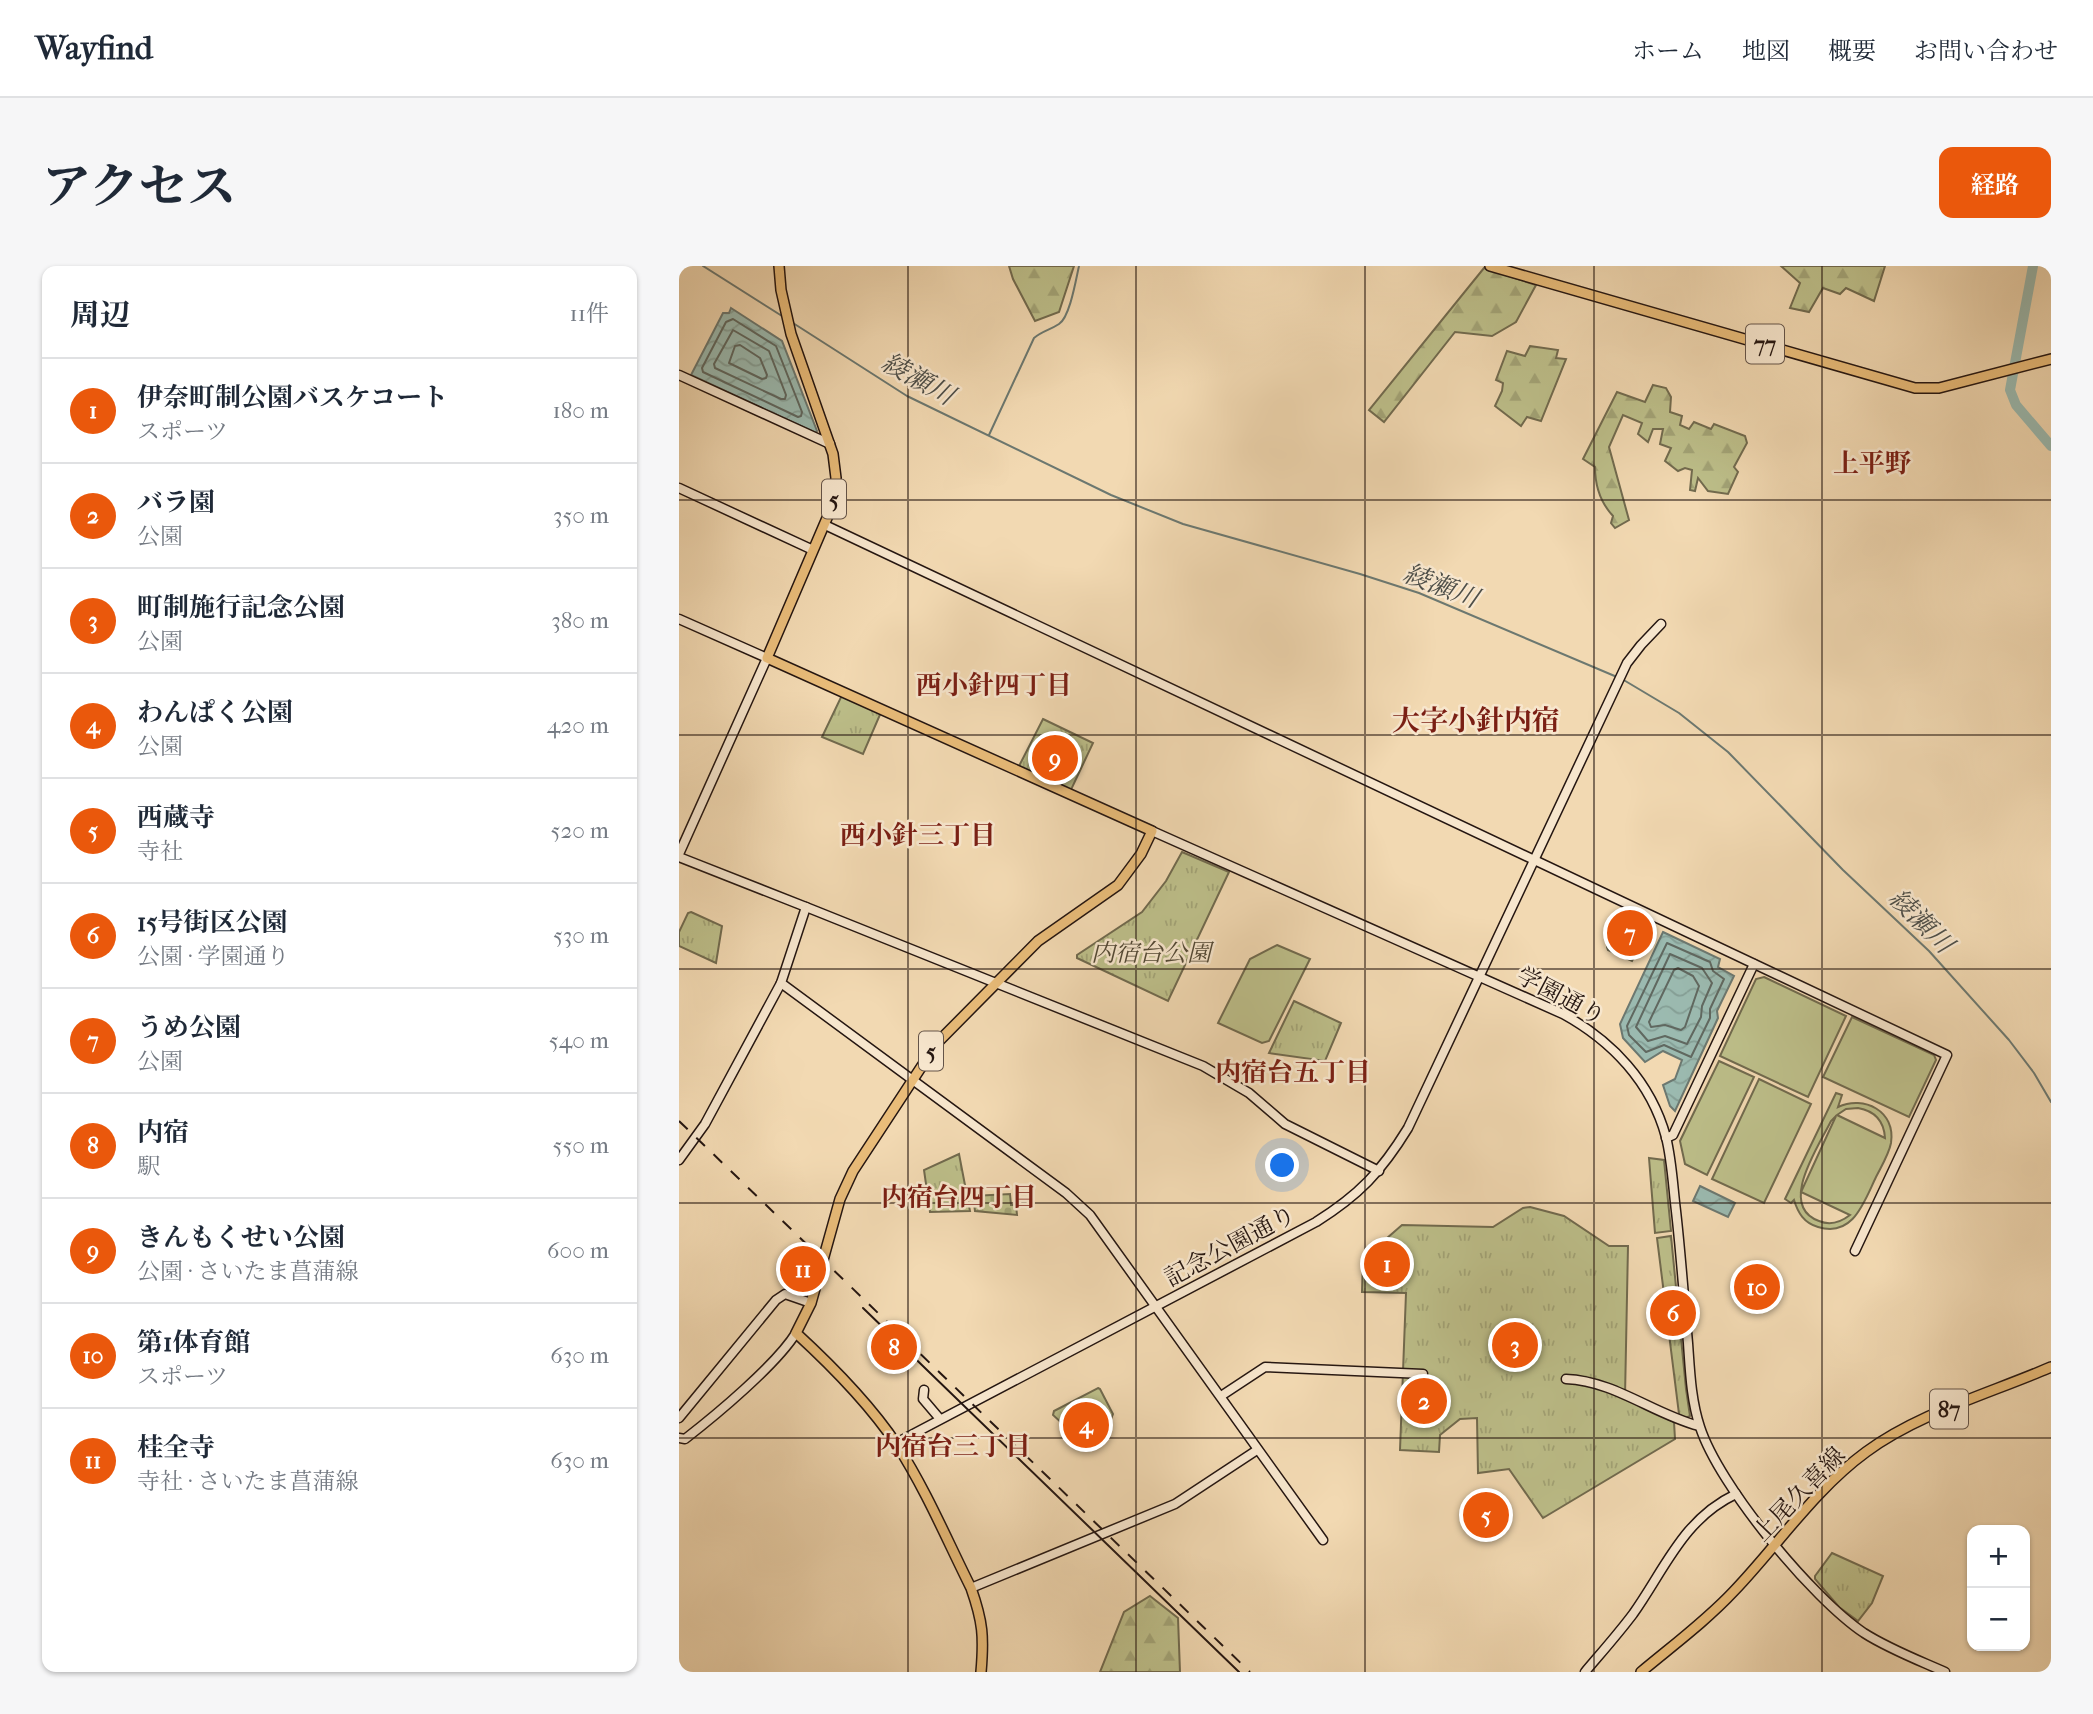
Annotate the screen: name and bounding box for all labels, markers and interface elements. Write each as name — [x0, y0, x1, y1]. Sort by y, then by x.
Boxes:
text: Wayfind — [35, 29, 153, 68]
text: ホーム — [1632, 37, 1704, 65]
text: 地図 — [1742, 37, 1790, 65]
text: 概要 — [1828, 37, 1876, 65]
text: お問い合わせ — [1914, 37, 2058, 65]
button: 経路 — [1939, 147, 2051, 218]
text: アクセス — [42, 158, 237, 216]
text: 周辺 — [70, 298, 130, 333]
text: 11件 — [570, 300, 609, 327]
road number: 77 — [1746, 324, 1784, 363]
water label: 綾瀬川 — [876, 347, 962, 413]
text: 伊奈町制公園バスケコート — [137, 382, 448, 413]
text: 1 — [89, 397, 97, 424]
text: 180 m — [552, 397, 609, 424]
text: スポーツ — [137, 418, 228, 445]
district label: 上平野 — [1833, 448, 1911, 479]
road number: 5 — [822, 480, 846, 518]
text: バラ園 — [137, 487, 215, 518]
text: 2 — [87, 502, 99, 529]
text: 350 m — [553, 502, 609, 529]
text: 公園 — [137, 523, 183, 550]
water label: 綾瀬川 — [1399, 558, 1486, 616]
text: 町制施行記念公園 — [137, 592, 345, 623]
text: 3 — [88, 607, 98, 634]
text: 380 m — [551, 607, 609, 634]
text: 公園 — [137, 628, 183, 655]
district label: 西小針四丁目 — [916, 670, 1072, 701]
text: わんぱく公園 — [137, 697, 293, 728]
district label: 大字小針内宿 — [1392, 704, 1560, 737]
text: 4 — [86, 712, 100, 739]
text: 420 m — [547, 712, 609, 739]
pin: 9 — [1032, 732, 1078, 784]
text: 公園 — [137, 733, 183, 760]
text: 西蔵寺 — [137, 802, 215, 833]
text: 5 — [88, 817, 98, 844]
text: 520 m — [550, 817, 609, 844]
district label: 西小針三丁目 — [840, 820, 996, 851]
text: 寺社 — [137, 838, 183, 865]
water label: 綾瀬川 — [1882, 882, 1962, 962]
text: 15号街区公園 — [137, 907, 287, 938]
pin: 7 — [1607, 907, 1653, 959]
text: 6 — [87, 922, 99, 949]
text: 530 m — [553, 922, 609, 949]
park label: 内宿台公園 — [1091, 939, 1215, 967]
text: 公園 · 学園通り — [137, 943, 290, 970]
street label: 学園通り — [1512, 961, 1610, 1031]
text: うめ公園 — [137, 1012, 241, 1043]
text: 7 — [87, 1027, 99, 1054]
text: 540 m — [549, 1027, 609, 1054]
road number: 5 — [919, 1031, 943, 1070]
text: 公園 — [137, 1048, 183, 1075]
district label: 内宿台五丁目 — [1215, 1057, 1371, 1088]
text: 内宿 — [137, 1117, 189, 1148]
text: 8 — [87, 1132, 99, 1159]
text: 550 m — [553, 1132, 609, 1159]
your location — [1265, 1148, 1299, 1182]
text: 駅 — [137, 1153, 160, 1180]
district label: 内宿台四丁目 — [881, 1182, 1037, 1213]
street label: 記念公園通り — [1160, 1200, 1300, 1292]
text: きんもくせい公園 — [137, 1222, 345, 1253]
text: 9 — [87, 1237, 99, 1264]
text: 600 m — [547, 1237, 609, 1264]
pin: 1 — [1364, 1238, 1410, 1290]
pin: 11 — [780, 1243, 826, 1295]
text: 公園 · さいたま菖蒲線 — [137, 1258, 359, 1285]
pin: 10 — [1734, 1261, 1780, 1313]
pin: 6 — [1650, 1287, 1696, 1339]
pin: 3 — [1492, 1319, 1538, 1371]
pin: 8 — [871, 1321, 917, 1373]
text: 第1体育館 — [137, 1327, 250, 1358]
text: 10 — [83, 1342, 103, 1369]
text: 630 m — [550, 1342, 609, 1369]
text: スポーツ — [137, 1363, 228, 1390]
pin: 2 — [1401, 1375, 1447, 1427]
road number: 87 — [1930, 1390, 1968, 1428]
pin: 4 — [1063, 1399, 1109, 1451]
district label: 内宿台三丁目 — [875, 1431, 1031, 1462]
text: 桂全寺 — [137, 1432, 215, 1463]
street label: 上尾久喜線 — [1747, 1441, 1851, 1547]
text: 11 — [85, 1447, 101, 1474]
text: 630 m — [550, 1447, 609, 1474]
text: 寺社 · さいたま菖蒲線 — [137, 1468, 359, 1495]
pin: 5 — [1463, 1489, 1509, 1541]
map controls — [1967, 1525, 2030, 1651]
button: + — [1967, 1525, 2030, 1588]
button: − — [1967, 1588, 2030, 1651]

